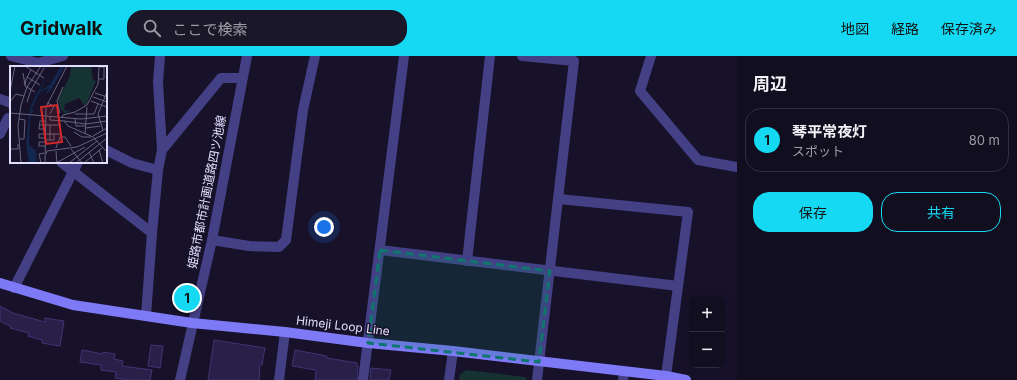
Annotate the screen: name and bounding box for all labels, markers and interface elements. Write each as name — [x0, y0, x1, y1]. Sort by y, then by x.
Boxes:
search box — [127, 10, 407, 46]
text: Gridwalk — [20, 17, 103, 40]
icon: search — [141, 17, 163, 39]
text: ここで検索 — [173, 20, 248, 39]
text: 地図 — [841, 20, 869, 37]
text: 経路 — [891, 20, 919, 37]
text: 保存済み — [941, 20, 997, 37]
inset map — [10, 66, 107, 163]
text: 周辺 — [753, 74, 787, 94]
street label: 姫路市都市計画道路四ツ池線 — [184, 114, 229, 270]
text: 琴平常夜灯 — [792, 122, 867, 141]
text: 1 — [764, 132, 770, 148]
text: 80 m — [969, 132, 1000, 148]
text: スポット — [792, 143, 844, 159]
button: 保存 — [753, 192, 873, 232]
button: 共有 — [881, 192, 1001, 232]
your location — [314, 217, 334, 237]
pin: 1 — [174, 283, 200, 313]
map controls — [689, 296, 725, 368]
button: + — [689, 296, 725, 332]
street label: Himeji Loop Line — [295, 312, 391, 339]
button: − — [689, 332, 725, 368]

